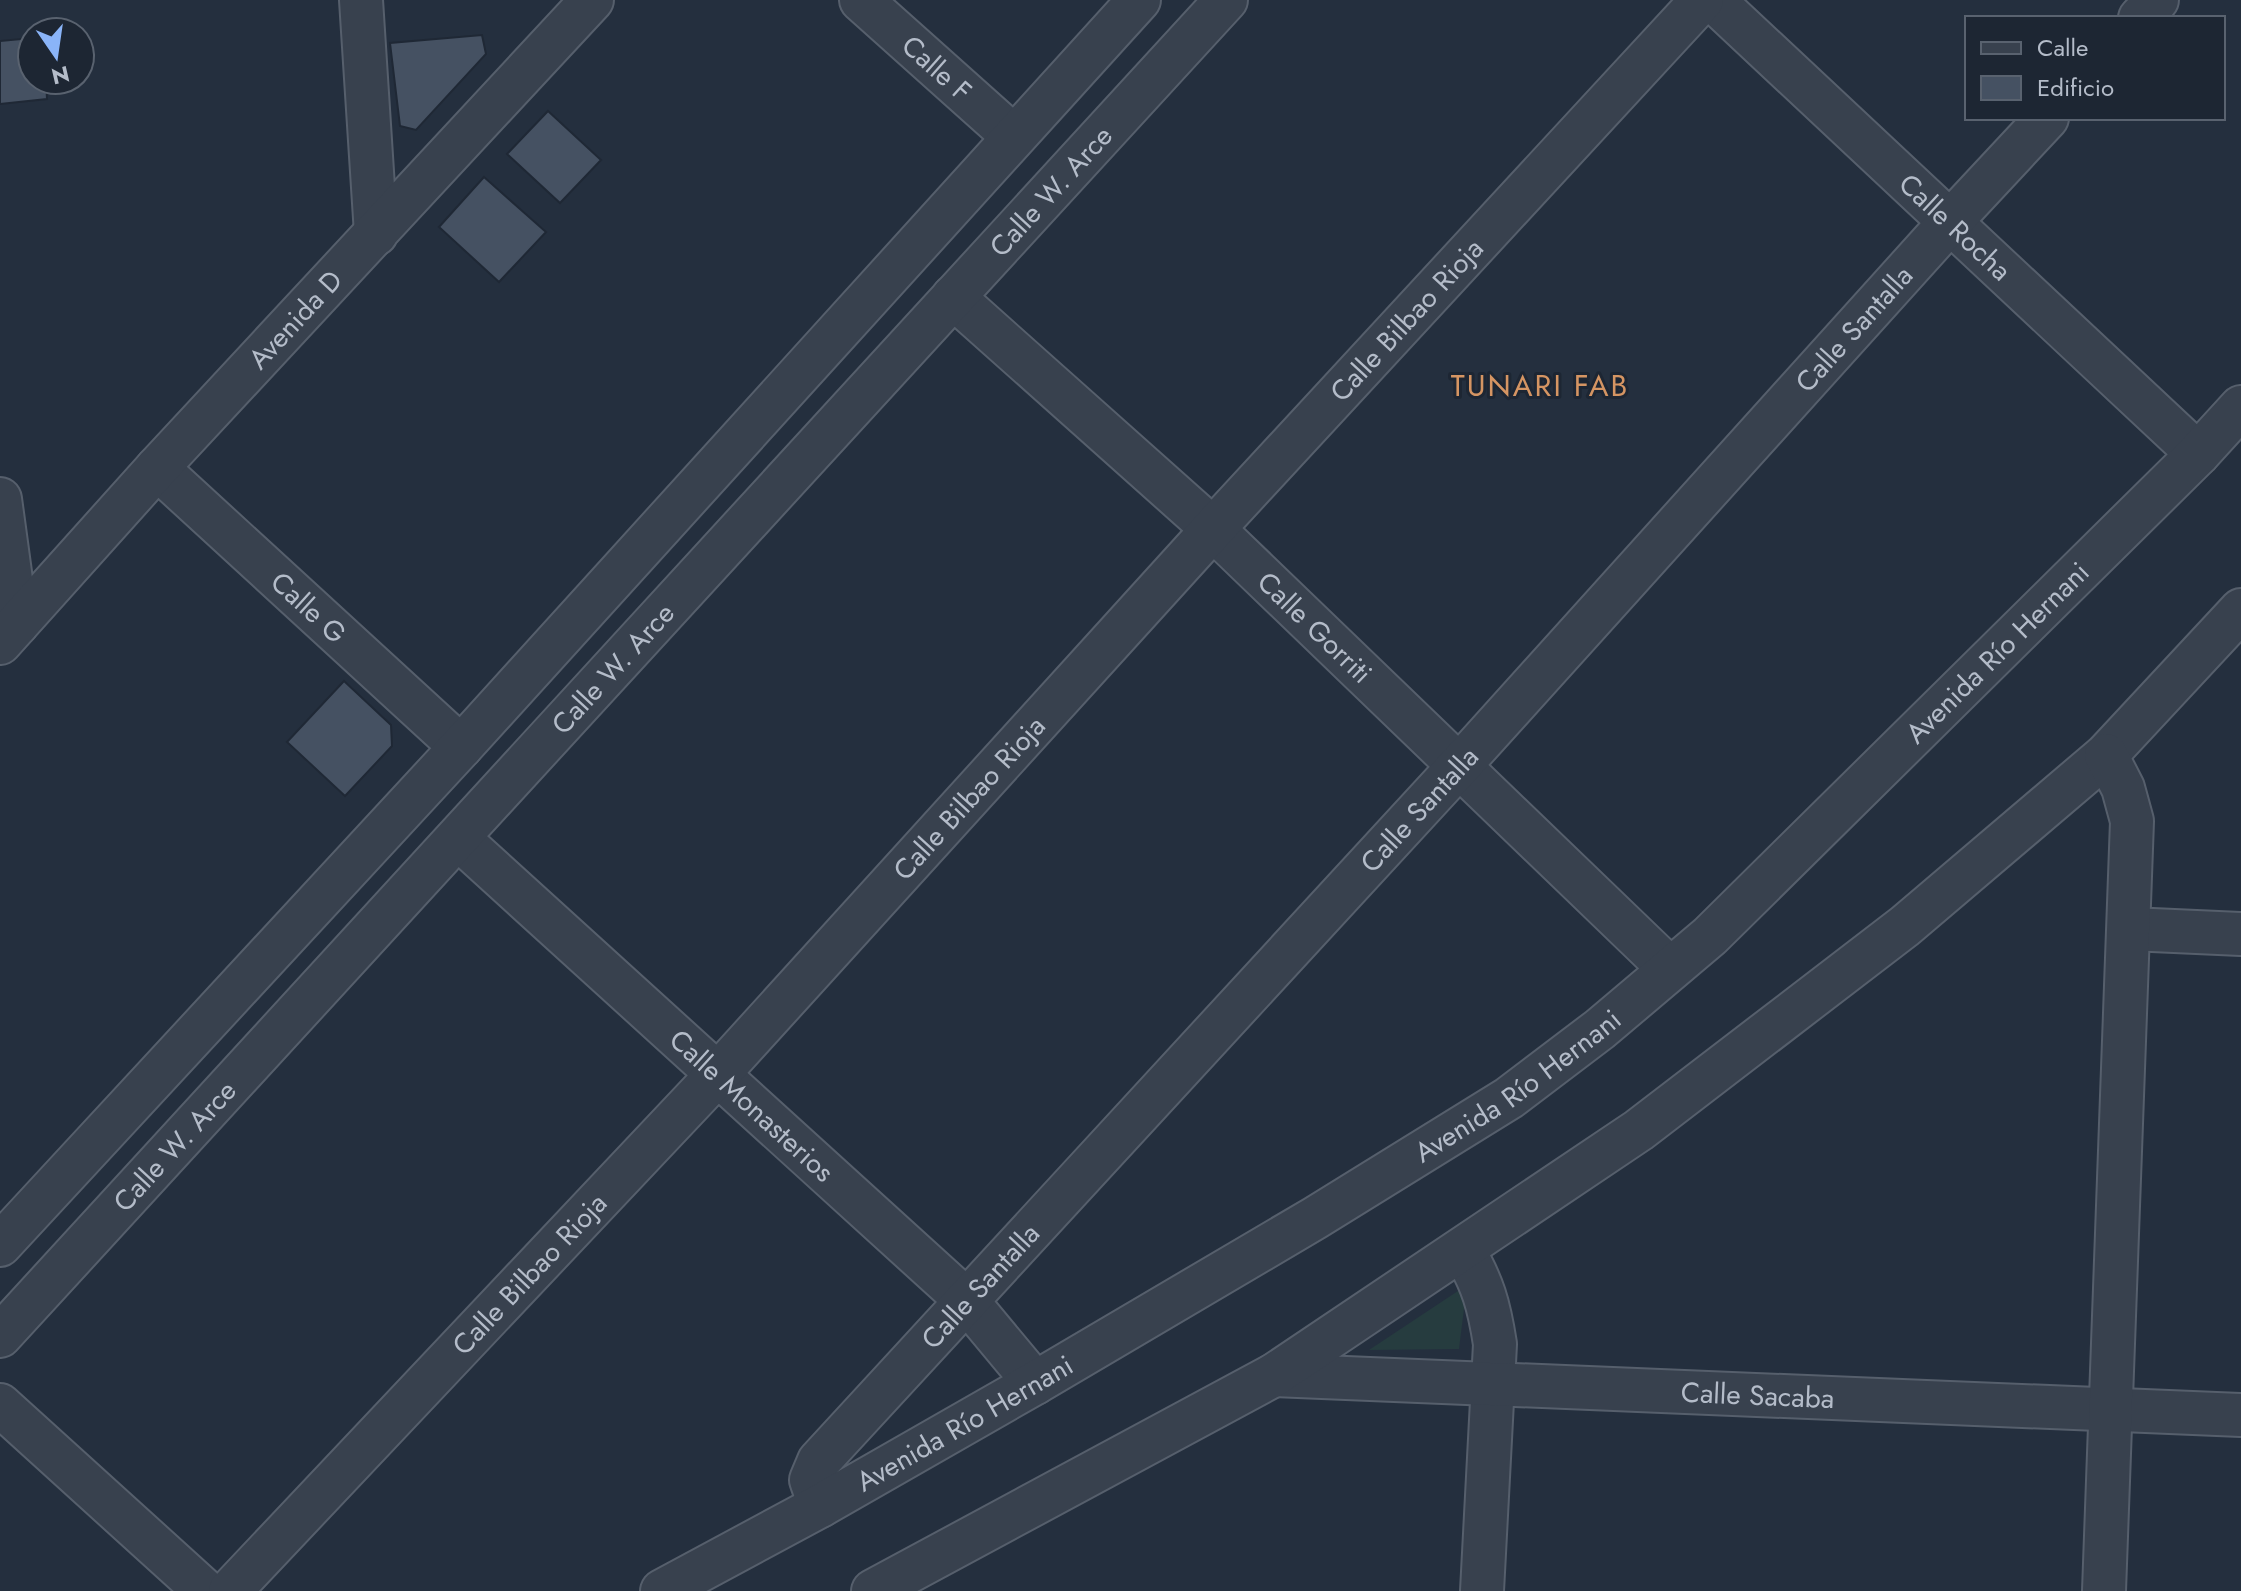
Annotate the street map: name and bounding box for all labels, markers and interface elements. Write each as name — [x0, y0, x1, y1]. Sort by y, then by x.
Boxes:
north arrow — [16, 16, 96, 96]
legend — [1965, 16, 2225, 120]
street label: Calle F — [892, 26, 981, 111]
text: Calle — [2037, 30, 2088, 65]
text: N — [48, 58, 73, 93]
text: Edificio — [2037, 70, 2114, 105]
street label: Calle W. Arce — [980, 116, 1122, 266]
street label: Calle Rocha — [1890, 164, 2020, 290]
street label: Calle Bilbao Rioja — [1320, 229, 1493, 411]
street label: Calle Santalla — [1786, 256, 1922, 402]
street label: Avenida D — [239, 261, 352, 378]
district label: TUNARI FAB — [1451, 364, 1629, 407]
street label: Avenida Río Hernani — [1896, 552, 2099, 753]
street label: Calle G — [261, 562, 355, 653]
street label: Calle Gorriti — [1248, 562, 1381, 693]
street label: Calle W. Arce — [542, 594, 684, 744]
street label: Calle Bilbao Rioja — [884, 707, 1055, 890]
street label: Calle Santalla — [1351, 738, 1488, 882]
street label: Avenida Río Hernani — [1406, 1000, 1630, 1173]
street label: Calle Monasterios — [660, 1020, 843, 1192]
street label: Calle W. Arce — [104, 1071, 246, 1221]
street label: Calle Bilbao Rioja — [443, 1184, 616, 1365]
street label: Calle Santalla — [912, 1214, 1049, 1359]
street label: Avenida Río Hernani — [849, 1345, 1081, 1502]
street label: Calle Sacaba — [1680, 1372, 1835, 1419]

